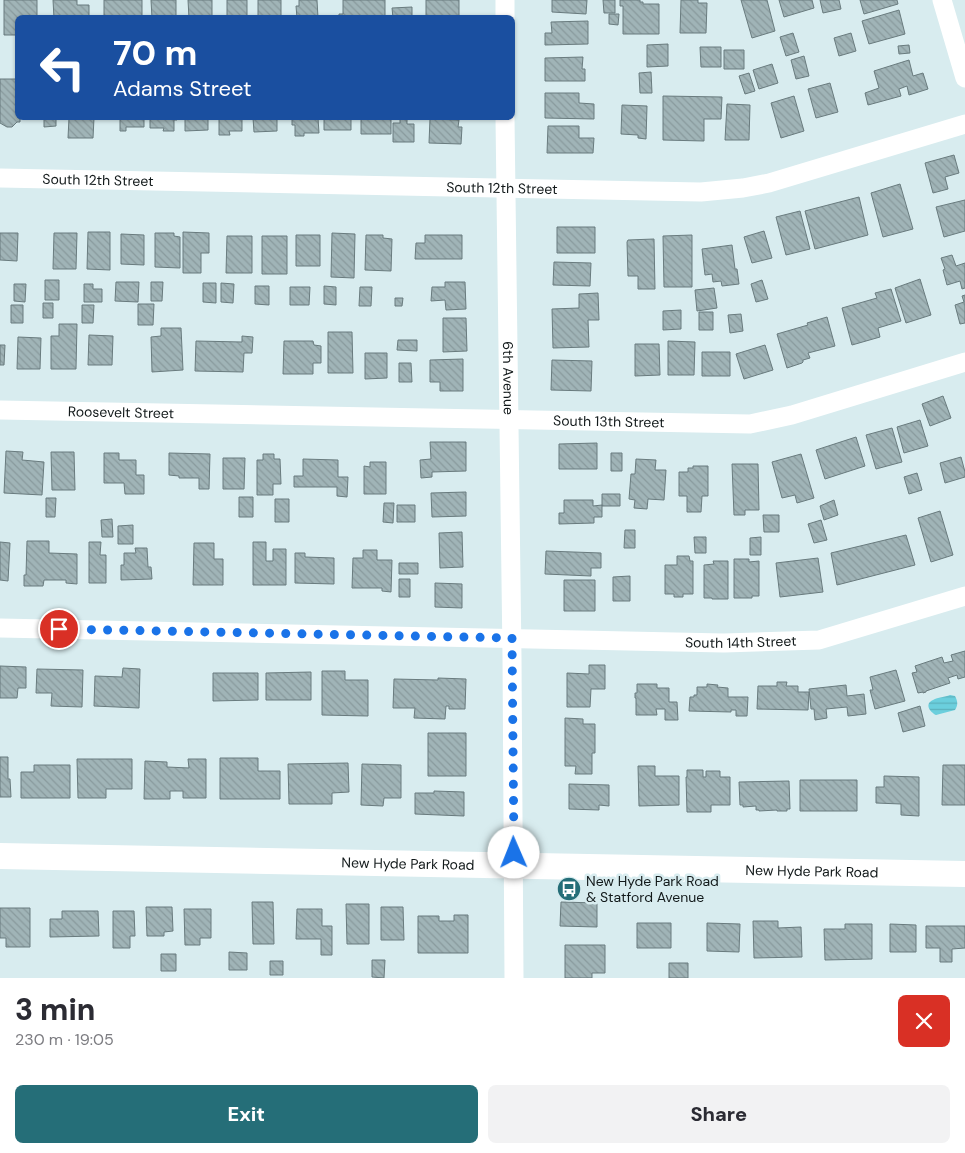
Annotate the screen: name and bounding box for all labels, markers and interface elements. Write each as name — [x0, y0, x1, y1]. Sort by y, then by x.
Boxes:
text: 70 m — [113, 30, 197, 76]
icon: left — [30, 35, 95, 100]
text: Adams Street — [113, 74, 252, 103]
street label: South 12th Street — [42, 170, 154, 190]
street label: South 12th Street — [446, 178, 558, 198]
street label: 6th Avenue — [499, 341, 518, 415]
street label: Roosevelt Street — [68, 402, 174, 422]
street label: South 13th Street — [553, 411, 665, 431]
pin — [38, 608, 80, 650]
icon: arrive — [45, 615, 73, 643]
street label: South 14th Street — [685, 632, 797, 652]
position arrow — [487, 826, 539, 878]
street label: New Hyde Park Road — [341, 853, 475, 874]
street label: New Hyde Park Road — [745, 861, 879, 881]
place label: New Hyde Park Road & Statford Avenue — [586, 872, 719, 906]
bus stop icon: New Hyde Park Road & Statford Avenue — [556, 876, 582, 902]
text: 3 min — [15, 990, 95, 1029]
button: close — [898, 995, 950, 1047]
text: 230 m · 19:05 — [15, 1029, 114, 1050]
button: Exit — [15, 1085, 478, 1143]
button: Share — [488, 1085, 950, 1143]

